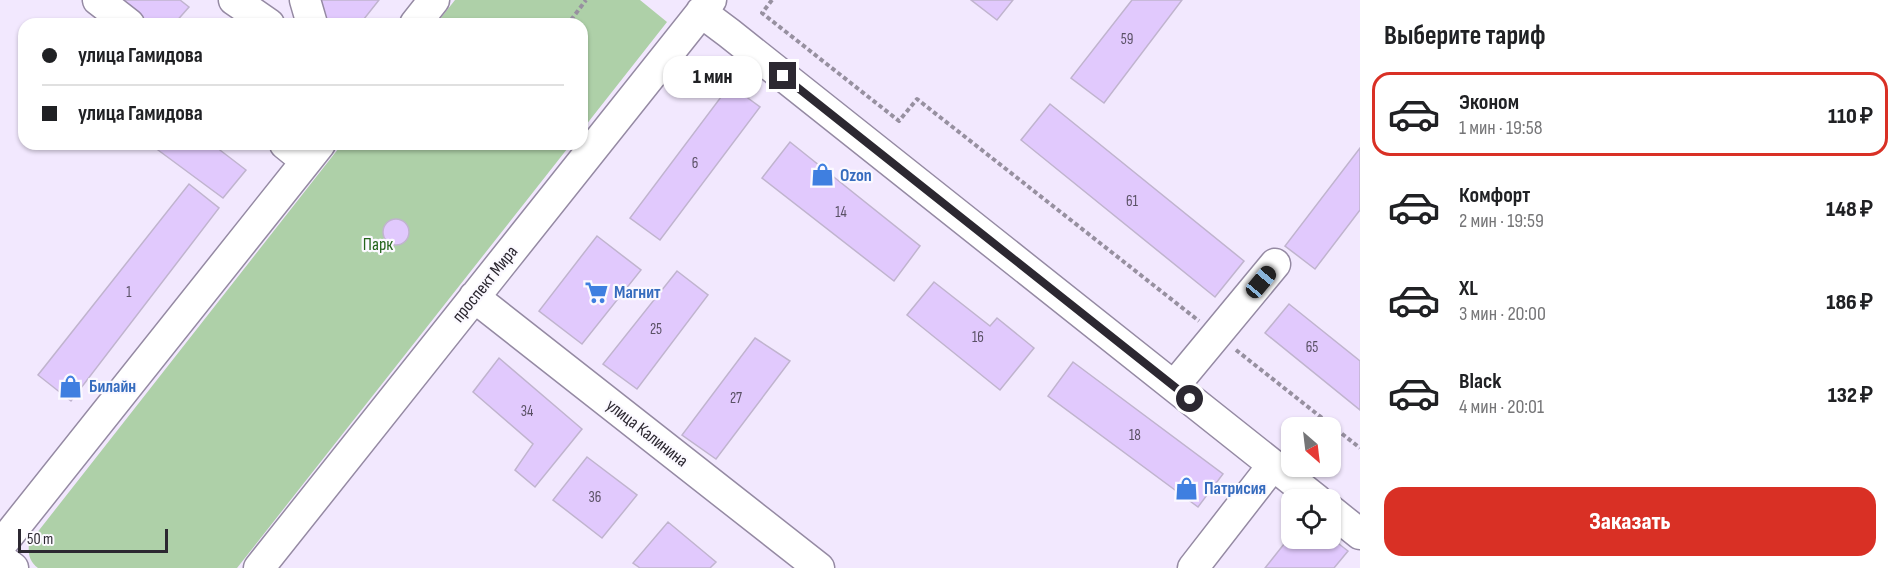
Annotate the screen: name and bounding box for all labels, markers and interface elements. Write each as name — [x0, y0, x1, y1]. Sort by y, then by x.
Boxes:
text: Выберите тариф — [1384, 20, 1546, 52]
house number: 59 — [1121, 30, 1133, 49]
text: улица Гамидова — [78, 42, 203, 69]
callout: 1 мин — [663, 55, 762, 97]
route end — [769, 62, 796, 89]
text: 1 мин — [693, 65, 732, 89]
icon: car — [1387, 87, 1441, 141]
text: Эконом — [1459, 89, 1519, 116]
text: улица Гамидова — [78, 100, 203, 127]
text: 110 ₽ — [1828, 103, 1873, 130]
text: 1 мин · 19:58 — [1459, 116, 1542, 140]
house number: 6 — [692, 154, 698, 173]
shop icon: Ozon — [809, 162, 835, 188]
place label: Ozon — [840, 165, 872, 186]
icon: car — [1387, 180, 1441, 234]
text: Комфорт — [1459, 182, 1530, 209]
house number: 61 — [1126, 192, 1139, 211]
text: 148 ₽ — [1826, 196, 1873, 223]
house number: 14 — [835, 203, 847, 222]
text: 2 мин · 19:59 — [1459, 209, 1544, 233]
park label: Парк — [363, 234, 393, 255]
street label: проспект Мира — [448, 241, 522, 327]
car — [1243, 262, 1279, 302]
icon: car — [1387, 273, 1441, 327]
text: XL — [1459, 275, 1478, 302]
supermarket icon: Магнит — [583, 279, 609, 305]
place label: Магнит — [614, 282, 661, 303]
house number: 1 — [126, 283, 132, 302]
text: 186 ₽ — [1826, 289, 1873, 316]
text: 3 мин · 20:00 — [1459, 302, 1546, 326]
house number: 25 — [650, 320, 662, 339]
house number: 16 — [972, 328, 984, 347]
house number: 65 — [1306, 338, 1318, 357]
icon: car — [1387, 366, 1441, 420]
text: Black — [1459, 368, 1501, 395]
shop icon: Билайн — [58, 373, 84, 399]
place label: Билайн — [89, 376, 136, 397]
text: 132 ₽ — [1828, 382, 1873, 409]
route start — [1176, 385, 1203, 412]
house number: 27 — [730, 389, 742, 408]
street label: улица Калинина — [602, 395, 692, 471]
text: 4 мин · 20:01 — [1459, 395, 1544, 419]
house number: 34 — [521, 402, 533, 421]
north arrow — [1281, 417, 1341, 477]
map controls — [1281, 417, 1341, 549]
house number: 18 — [1129, 426, 1141, 445]
shop icon: Патрисия — [1173, 475, 1199, 501]
place label: Патрисия — [1204, 478, 1266, 499]
button: Заказать — [1384, 487, 1876, 556]
house number: 36 — [589, 488, 601, 507]
button: locate — [1281, 489, 1341, 549]
scale bar — [18, 526, 168, 554]
text: 50 m — [27, 530, 53, 549]

